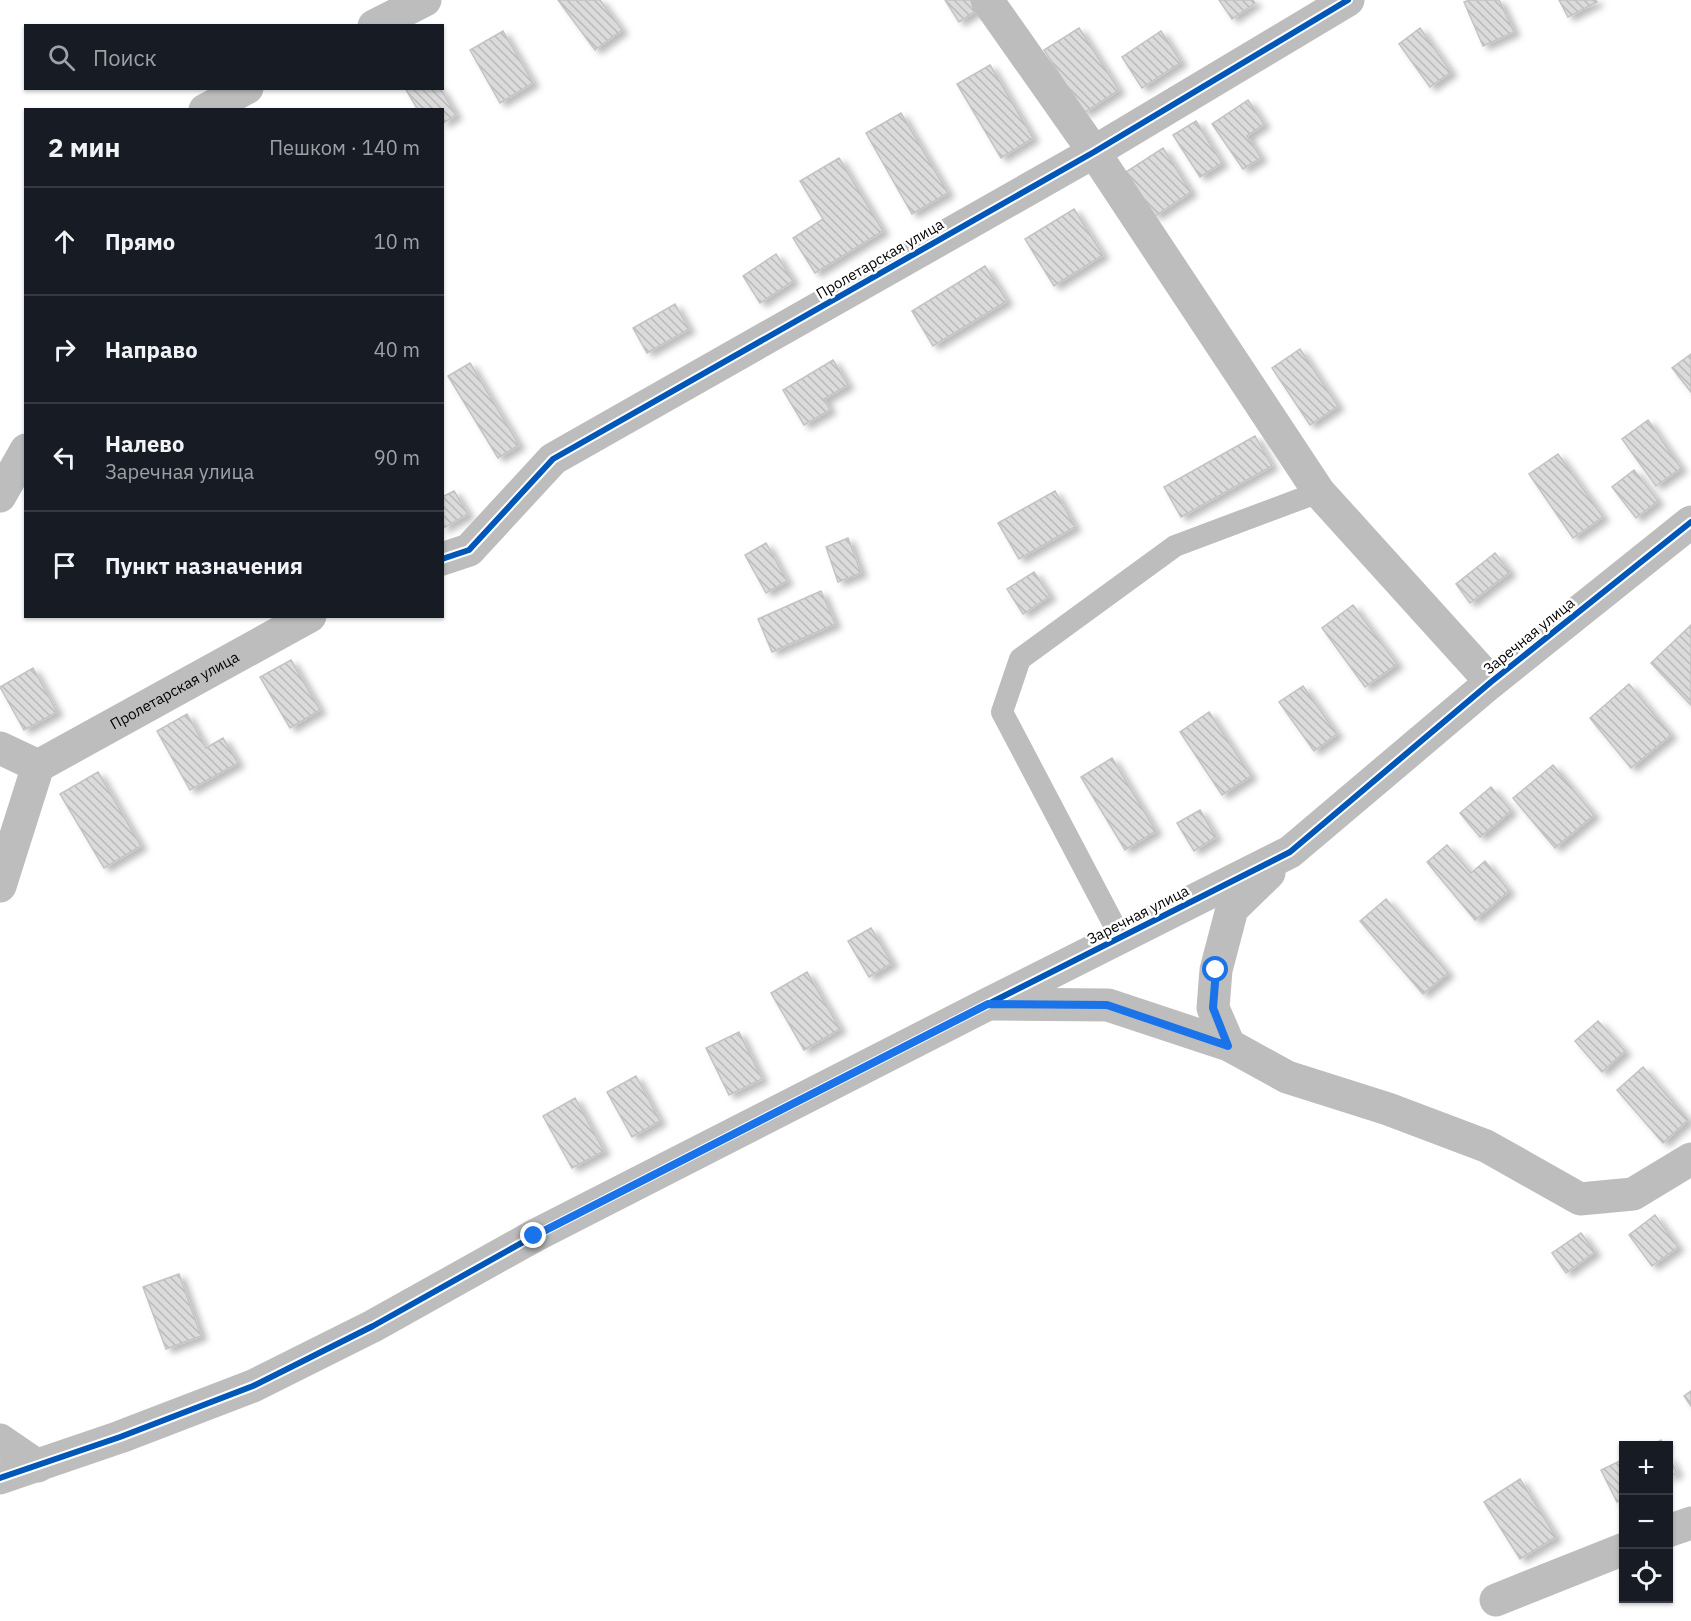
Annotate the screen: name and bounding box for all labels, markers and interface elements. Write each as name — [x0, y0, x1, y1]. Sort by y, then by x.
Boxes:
search box — [24, 24, 444, 90]
icon: search — [45, 41, 78, 74]
text: Поиск — [93, 43, 157, 72]
text: 2 мин — [48, 130, 120, 164]
text: Пешком · 140 m — [269, 134, 420, 161]
street label: Пролетарская улица — [813, 214, 947, 303]
icon: ahead — [48, 225, 81, 258]
text: Прямо — [105, 227, 175, 256]
text: 10 m — [374, 228, 420, 255]
icon: right — [48, 333, 81, 366]
text: Направо — [105, 335, 198, 364]
text: 40 m — [374, 336, 420, 363]
text: Налево — [105, 429, 184, 458]
icon: left — [48, 441, 81, 474]
text: 90 m — [374, 444, 420, 471]
text: Заречная улица — [105, 458, 254, 485]
icon: arrive — [48, 549, 81, 582]
text: Пункт назначения — [105, 551, 303, 580]
street label: Заречная улица — [1479, 593, 1578, 678]
street label: Пролетарская улица — [107, 647, 242, 733]
street label: Заречная улица — [1084, 881, 1192, 948]
route start — [1202, 956, 1228, 982]
route end — [520, 1222, 546, 1248]
map controls — [1619, 1441, 1673, 1603]
button: + — [1619, 1441, 1673, 1495]
button: − — [1619, 1495, 1673, 1549]
button: locate — [1619, 1549, 1673, 1603]

